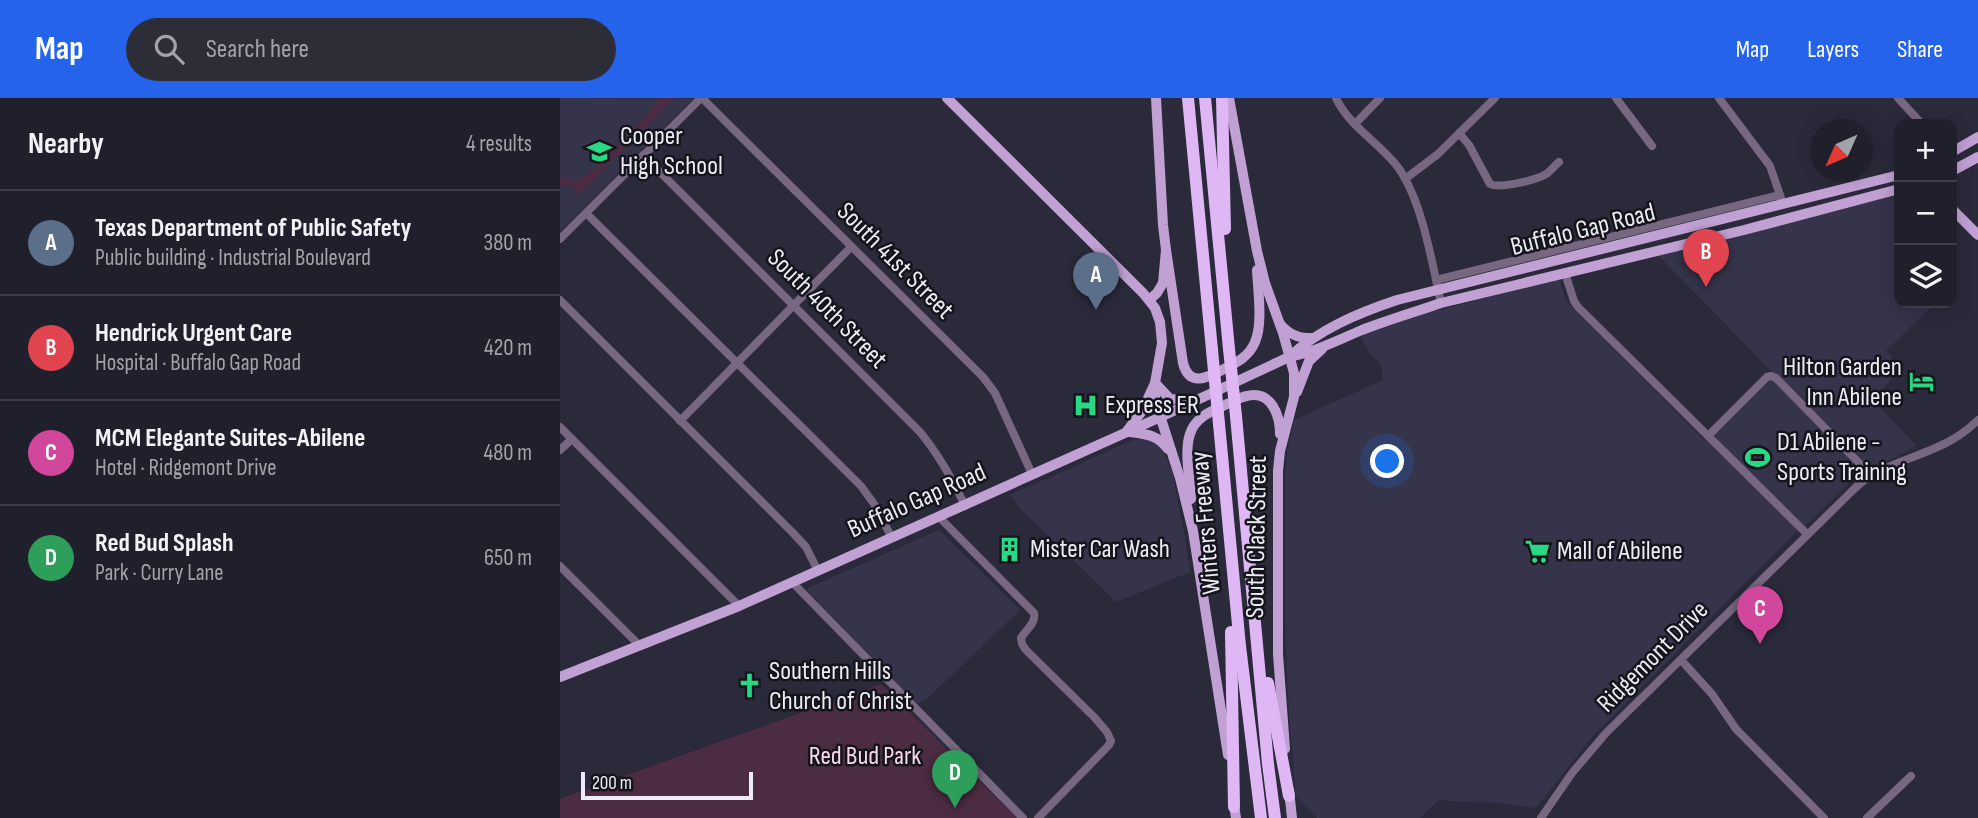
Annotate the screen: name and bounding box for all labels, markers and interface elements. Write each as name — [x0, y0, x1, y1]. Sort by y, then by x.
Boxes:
search box — [126, 18, 616, 81]
text: Map — [35, 29, 84, 69]
icon: search — [150, 30, 188, 68]
text: Search here — [206, 34, 309, 65]
text: Map — [1736, 35, 1769, 64]
text: Layers — [1807, 35, 1859, 64]
text: Share — [1897, 35, 1943, 64]
north arrow — [1810, 119, 1873, 182]
map controls — [1894, 119, 1957, 308]
button: + — [1894, 119, 1957, 182]
place label: Cooper High School — [620, 121, 723, 182]
text: Nearby — [28, 126, 104, 162]
text: 4 results — [466, 130, 532, 158]
school or university icon: Cooper High School — [586, 137, 614, 165]
button: − — [1894, 182, 1957, 245]
street label: South 41st Street — [830, 196, 960, 326]
street label: Buffalo Gap Road — [1507, 197, 1659, 263]
text: Texas Department of Public Safety — [95, 213, 411, 244]
text: A — [46, 229, 56, 257]
text: 380 m — [484, 229, 532, 257]
pin: B — [1683, 229, 1729, 287]
street label: South 40th Street — [761, 243, 893, 375]
text: Public building · Industrial Boulevard — [95, 244, 371, 272]
button: layers — [1894, 245, 1957, 308]
pin: A — [1073, 252, 1119, 310]
text: Hendrick Urgent Care — [95, 318, 292, 349]
text: B — [46, 334, 56, 362]
text: 420 m — [484, 334, 532, 362]
text: Hospital · Buffalo Gap Road — [95, 349, 301, 377]
place label: Hilton Garden Inn Abilene — [1783, 352, 1902, 413]
hotel icon: Hilton Garden Inn Abilene — [1908, 368, 1936, 396]
place label: Express ER — [1105, 390, 1199, 421]
hospital icon: Express ER — [1071, 391, 1099, 419]
text: MCM Elegante Suites-Abilene — [95, 423, 365, 454]
place label: D1 Abilene - Sports Training — [1777, 427, 1907, 488]
text: C — [45, 439, 57, 467]
text: 480 m — [484, 439, 532, 467]
sports icon: D1 Abilene - Sports Training — [1743, 443, 1771, 471]
your location — [1370, 444, 1404, 478]
street label: Winters Freeway — [1184, 450, 1228, 596]
text: Hotel · Ridgemont Drive — [95, 454, 276, 482]
street label: South Clack Street — [1240, 455, 1274, 619]
street label: Buffalo Gap Road — [843, 457, 991, 545]
text: Red Bud Splash — [95, 528, 234, 559]
place label: Mister Car Wash — [1030, 534, 1170, 565]
building icon: Mister Car Wash — [996, 535, 1024, 563]
place label: Mall of Abilene — [1557, 536, 1683, 567]
supermarket icon: Mall of Abilene — [1523, 537, 1551, 565]
text: D — [45, 544, 57, 572]
text: 650 m — [484, 544, 532, 572]
text: Park · Curry Lane — [95, 559, 224, 587]
pin: C — [1737, 586, 1783, 644]
street label: Ridgemont Drive — [1591, 595, 1715, 719]
place label: Southern Hills Church of Christ — [769, 656, 912, 717]
church icon: Southern Hills Church of Christ — [735, 672, 763, 700]
park label: Red Bud Park — [809, 741, 921, 772]
pin: D — [932, 750, 978, 808]
scale bar — [581, 769, 752, 801]
text: 200 m — [592, 772, 632, 795]

